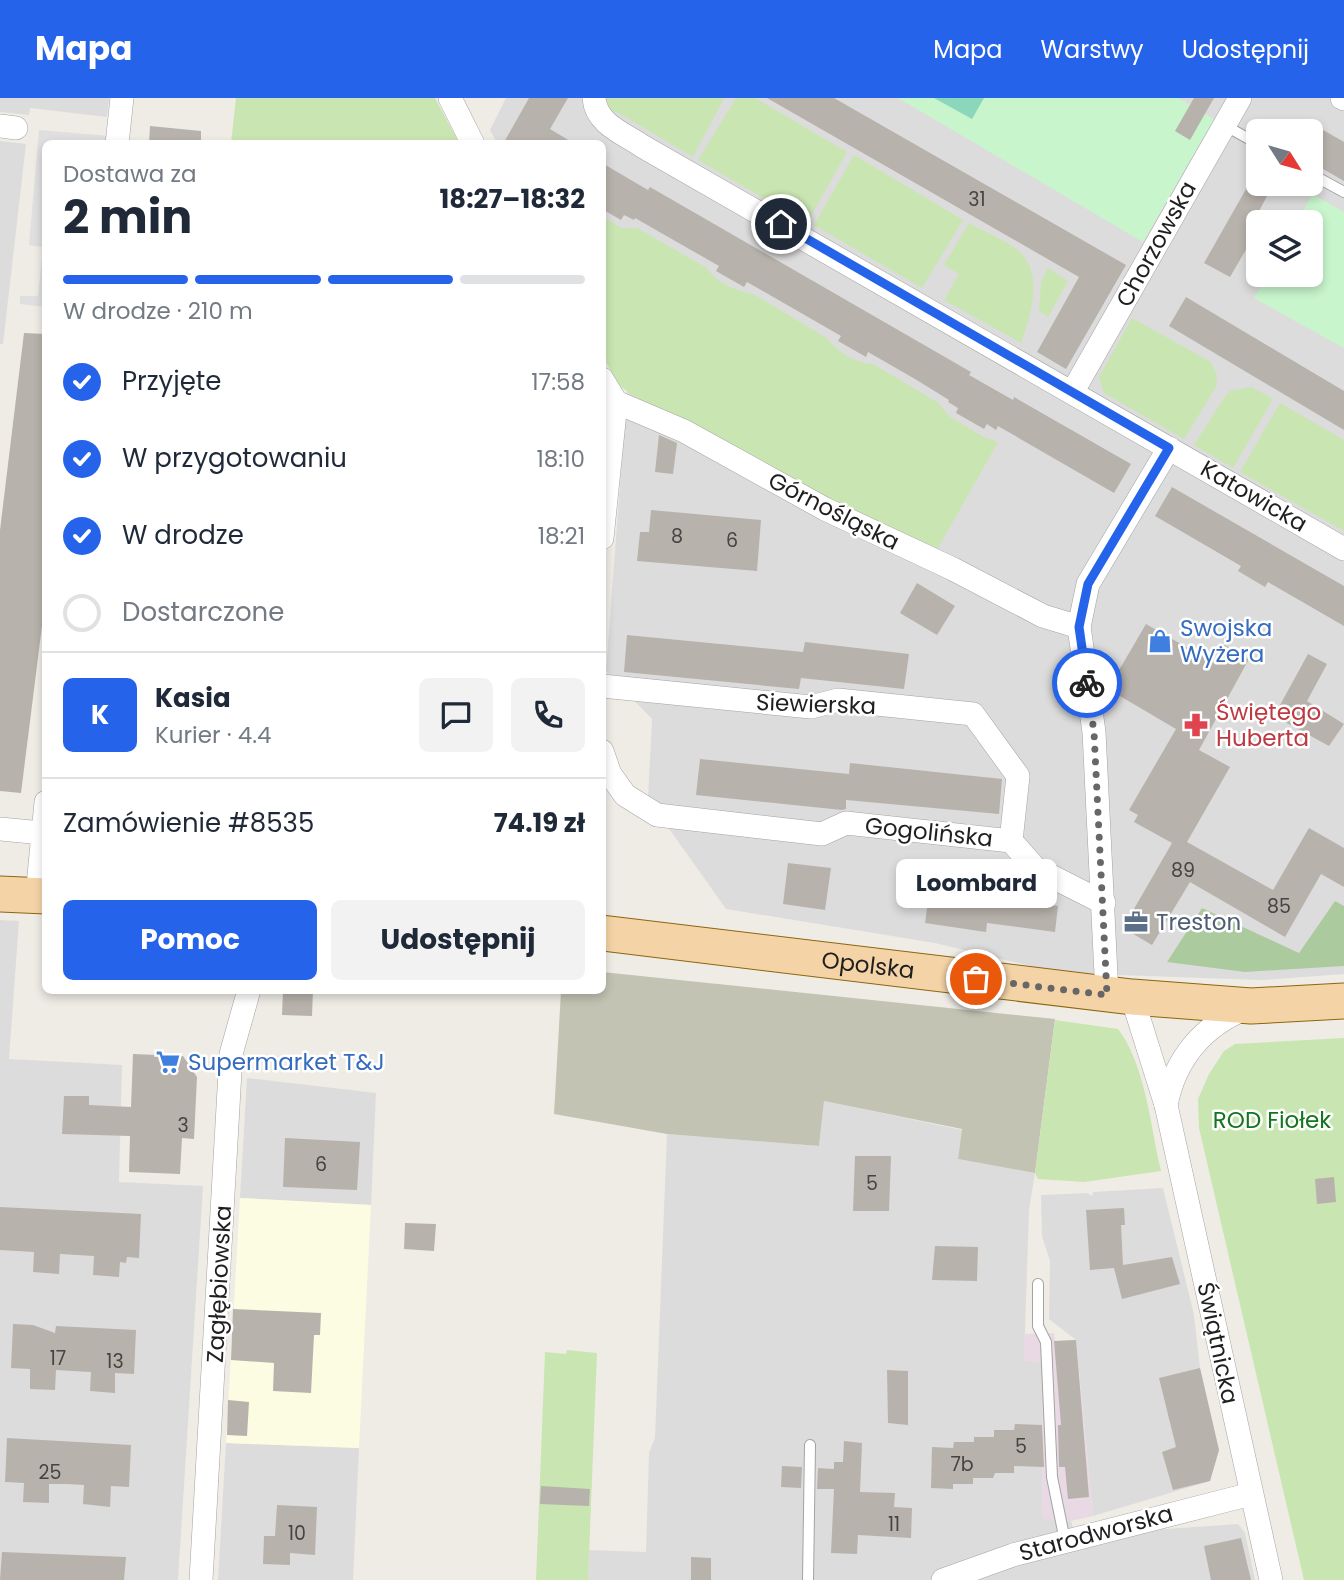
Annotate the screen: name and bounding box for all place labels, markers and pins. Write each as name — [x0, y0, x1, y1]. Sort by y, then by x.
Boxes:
pin — [751, 194, 811, 254]
place label: Swojska Wyżera — [1180, 612, 1272, 670]
shop icon: Swojska Wyżera — [1146, 627, 1174, 655]
place label: Świętego Huberta — [1216, 696, 1321, 754]
pharmacy icon: Świętego Huberta — [1182, 711, 1210, 739]
callout: Loombard — [895, 860, 1056, 909]
place label: Treston — [1156, 906, 1241, 938]
office icon: Treston — [1122, 908, 1150, 936]
pin — [946, 949, 1006, 1009]
place label: Supermarket T&J — [188, 1046, 385, 1078]
supermarket icon: Supermarket T&J — [154, 1048, 182, 1076]

